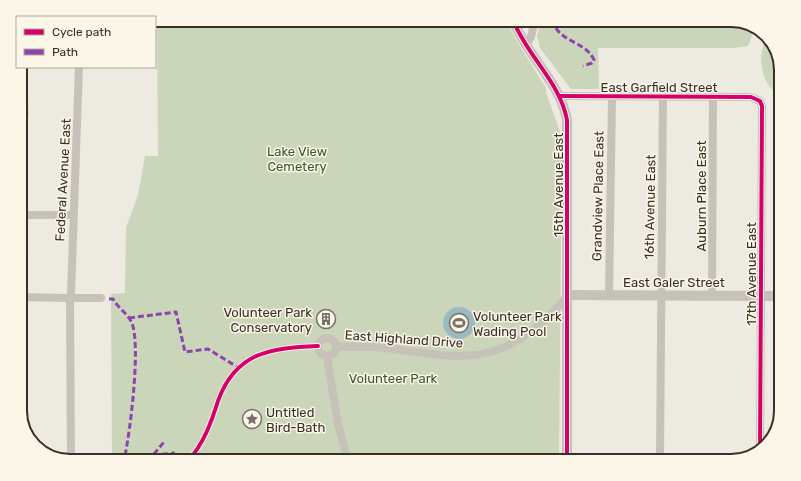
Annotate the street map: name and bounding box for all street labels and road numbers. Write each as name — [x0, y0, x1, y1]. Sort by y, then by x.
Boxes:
street label: East Garfield Street — [601, 80, 718, 95]
street label: Federal Avenue East — [52, 118, 74, 242]
street label: Grandview Place East — [589, 131, 607, 261]
street label: 15th Avenue East — [551, 133, 566, 237]
street label: Auburn Place East — [694, 140, 709, 252]
street label: 16th Avenue East — [642, 155, 658, 259]
street label: 17th Avenue East — [744, 222, 759, 326]
street label: East Galer Street — [623, 275, 725, 290]
street label: East Highland Drive — [344, 327, 464, 352]

